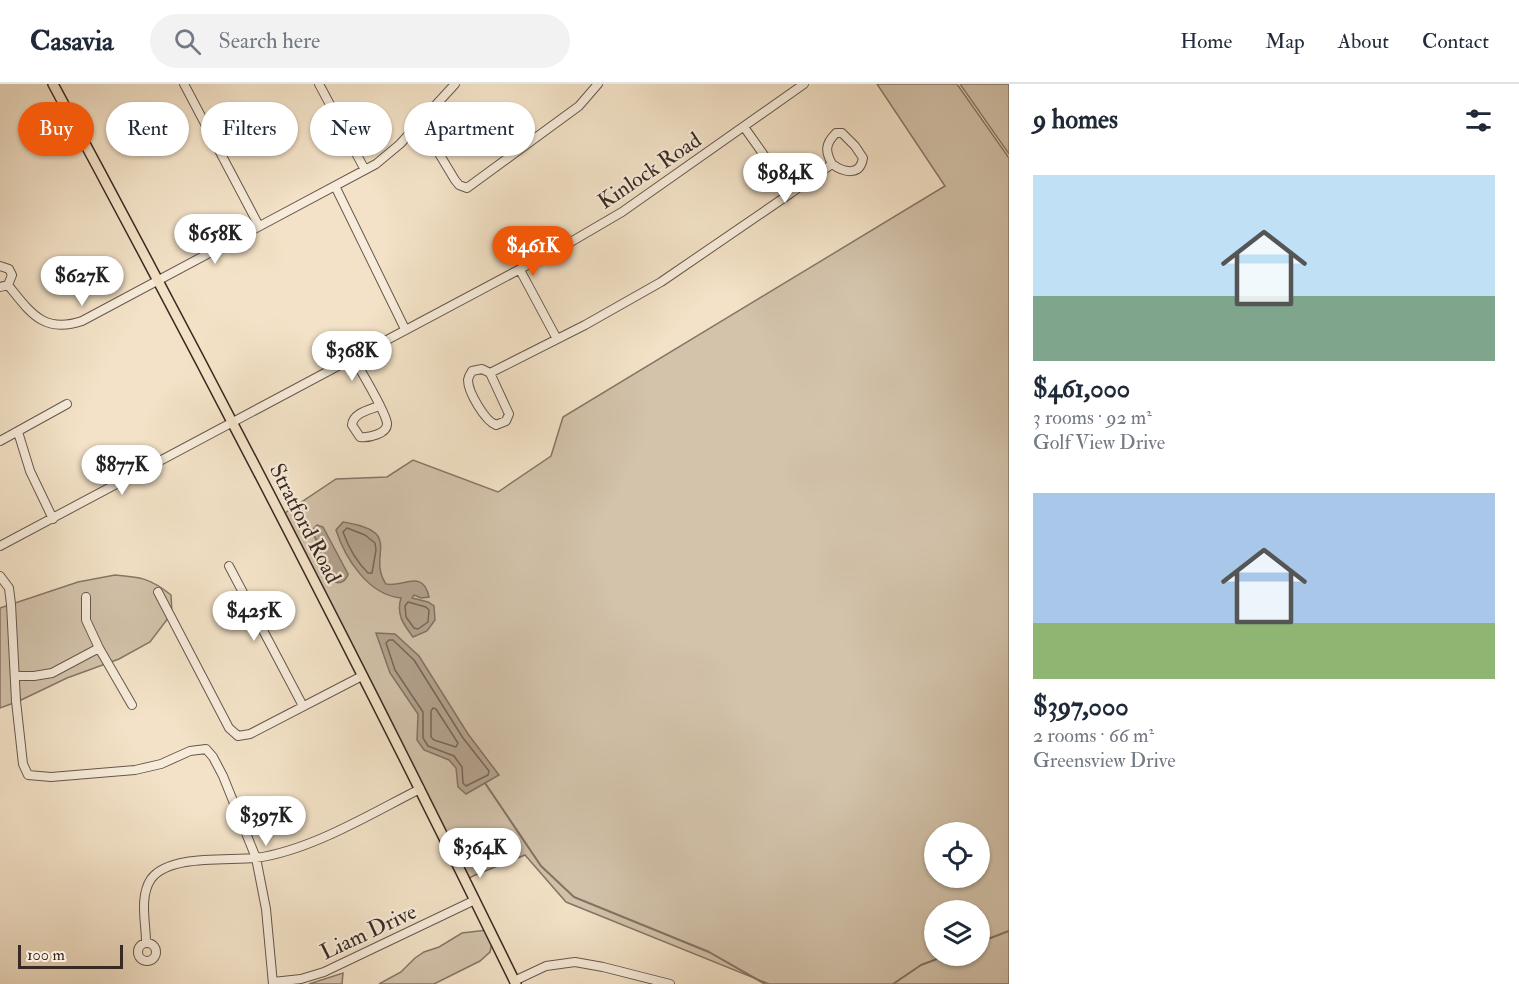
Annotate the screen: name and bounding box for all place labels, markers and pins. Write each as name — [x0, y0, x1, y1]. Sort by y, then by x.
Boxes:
pin: $984K — [743, 153, 827, 204]
pin: $658K — [173, 214, 257, 265]
pin: $461K — [491, 226, 575, 277]
pin: $627K — [40, 256, 124, 307]
pin: $368K — [310, 331, 394, 382]
pin: $877K — [80, 445, 164, 496]
pin: $425K — [212, 591, 296, 642]
pin: $397K — [224, 796, 308, 847]
pin: $364K — [438, 828, 522, 879]

